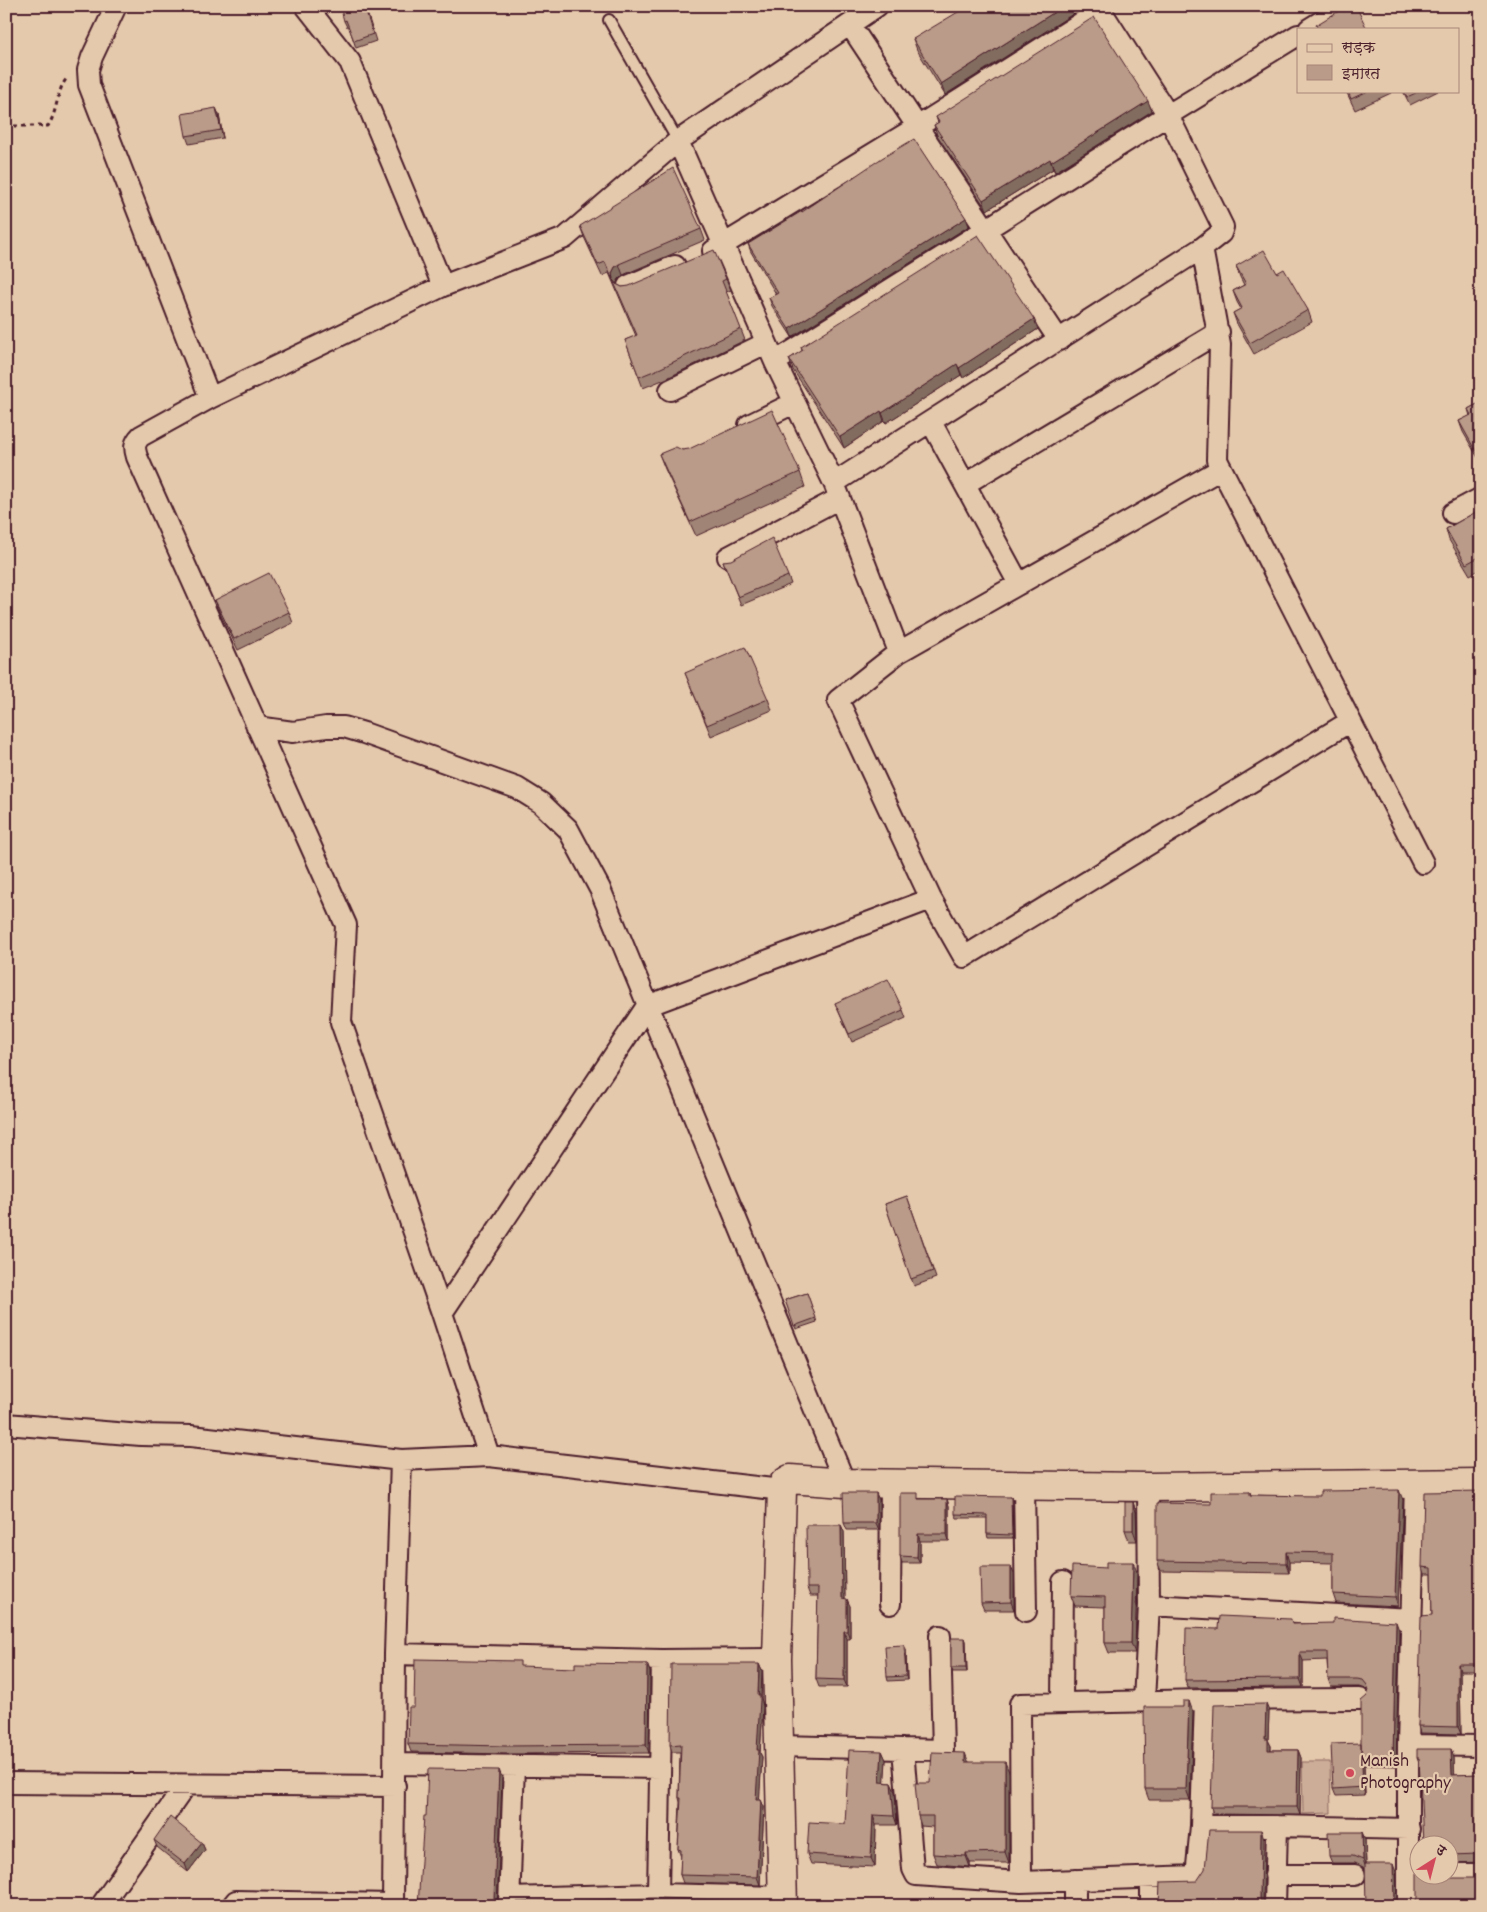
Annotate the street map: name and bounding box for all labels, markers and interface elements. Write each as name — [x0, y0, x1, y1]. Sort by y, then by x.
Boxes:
legend — [1297, 28, 1460, 92]
text: सड़क — [1341, 38, 1376, 60]
text: इमारत — [1341, 64, 1381, 86]
place label: Manish Photography — [1360, 1749, 1451, 1798]
marker: Manish Photography — [1344, 1767, 1356, 1779]
north arrow — [1410, 1834, 1460, 1884]
text: उ — [1431, 1840, 1450, 1862]

